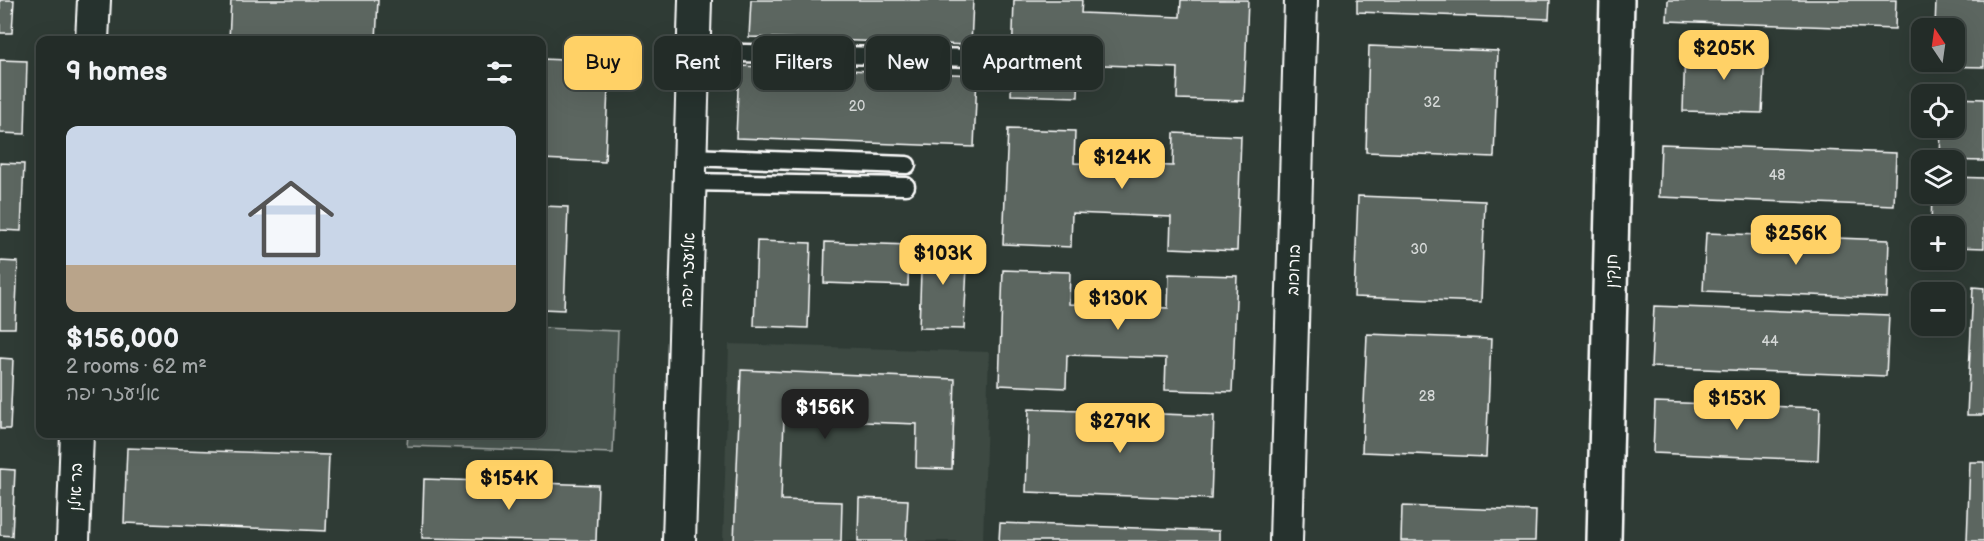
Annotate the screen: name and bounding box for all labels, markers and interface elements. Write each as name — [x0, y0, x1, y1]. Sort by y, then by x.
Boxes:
north arrow — [1911, 18, 1965, 72]
map controls — [1911, 18, 1965, 336]
pin: $205K — [1682, 30, 1766, 81]
chip: Buy — [564, 36, 642, 90]
chip: Rent — [654, 36, 741, 90]
chip: Filters — [753, 36, 854, 90]
chip: New — [866, 36, 950, 90]
chip: Apartment — [962, 36, 1103, 90]
text: $205K — [1693, 37, 1755, 61]
icon: filters — [483, 56, 516, 89]
text: 9 homes — [66, 57, 167, 88]
button: locate — [1911, 84, 1965, 138]
house number: 32 — [1424, 94, 1441, 111]
house number: 20 — [849, 98, 865, 115]
pin: $124K — [1080, 139, 1164, 190]
text: $124K — [1093, 146, 1151, 170]
button: layers — [1911, 150, 1965, 204]
icon: home — [237, 165, 345, 273]
house number: 48 — [1769, 167, 1785, 184]
pin: $256K — [1754, 215, 1838, 266]
button: + — [1911, 216, 1965, 270]
text: $256K — [1765, 222, 1827, 246]
street label: אליעזר יפה — [678, 232, 699, 308]
pin: $103K — [901, 235, 985, 286]
house number: 30 — [1411, 241, 1427, 258]
text: $103K — [913, 242, 973, 266]
street label: בורוכוב — [1284, 244, 1305, 296]
street label: חנקין — [1603, 254, 1622, 288]
pin: $130K — [1076, 280, 1160, 331]
button: − — [1911, 282, 1965, 336]
text: $130K — [1088, 287, 1148, 311]
text: $156,000 — [66, 324, 179, 355]
house number: 44 — [1761, 333, 1779, 350]
text: 2 rooms · 62 m² — [66, 355, 207, 379]
pin: $153K — [1695, 380, 1779, 431]
text: אליעזר יפה — [66, 382, 160, 406]
text: $153K — [1708, 387, 1766, 411]
house number: 28 — [1419, 388, 1435, 405]
pin: $156K — [783, 389, 867, 440]
text: $156K — [796, 396, 854, 420]
pin: $279K — [1078, 403, 1162, 454]
text: $279K — [1090, 410, 1151, 434]
pin: $154K — [467, 460, 551, 511]
street label: בר אילן — [66, 463, 87, 512]
text: $154K — [480, 467, 538, 491]

